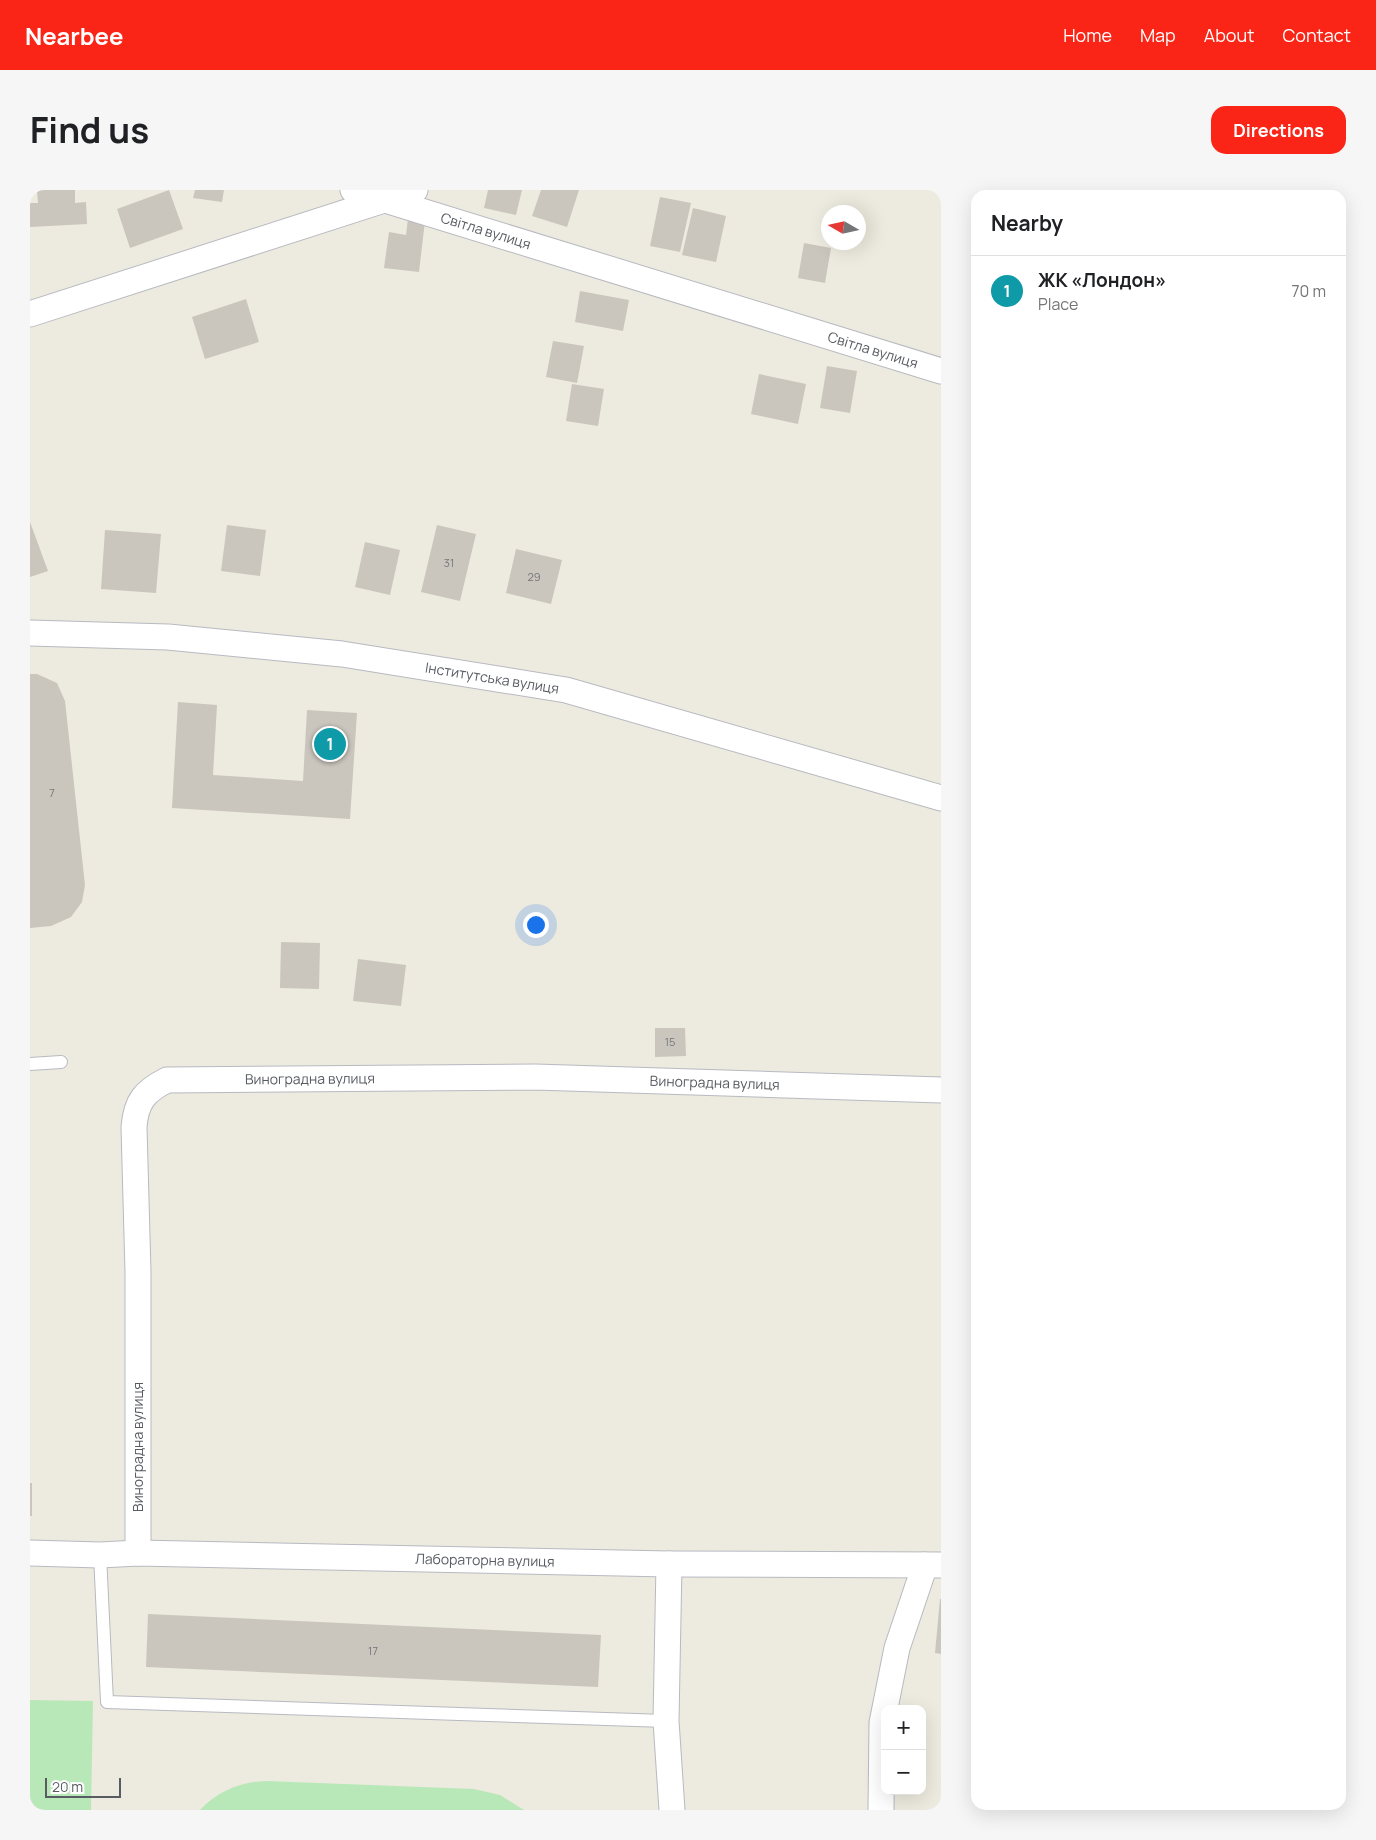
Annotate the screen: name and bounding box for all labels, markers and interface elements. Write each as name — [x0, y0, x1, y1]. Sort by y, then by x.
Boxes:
text: Nearbee — [25, 19, 124, 52]
text: Home — [1063, 23, 1112, 47]
text: Map — [1140, 23, 1176, 47]
text: About — [1204, 23, 1254, 47]
text: Contact — [1282, 23, 1351, 47]
text: Find us — [30, 106, 149, 154]
button: Directions — [1211, 106, 1346, 154]
north arrow — [821, 205, 866, 250]
street label: Світла вулиця — [439, 208, 533, 253]
text: Nearby — [991, 209, 1063, 237]
text: ЖК «Лондон» — [1038, 267, 1166, 293]
text: 1 — [1003, 280, 1011, 302]
text: 70 m — [1291, 280, 1326, 302]
text: Place — [1038, 293, 1078, 315]
street label: Світла вулиця — [826, 327, 921, 372]
house number: 31 — [444, 555, 454, 570]
house number: 29 — [527, 569, 541, 584]
street label: Інститутська вулиця — [424, 658, 561, 698]
pin: 1 — [314, 725, 346, 763]
house number: 7 — [49, 785, 55, 800]
your location — [523, 912, 549, 938]
house number: 15 — [665, 1034, 675, 1049]
street label: Виноградна вулиця — [245, 1068, 375, 1088]
street label: Виноградна вулиця — [650, 1071, 780, 1094]
street label: Виноградна вулиця — [128, 1382, 147, 1512]
street label: Лабораторна вулиця — [415, 1549, 555, 1571]
house number: 17 — [368, 1643, 378, 1658]
map controls — [881, 1705, 926, 1795]
button: + — [881, 1705, 926, 1750]
button: − — [881, 1750, 926, 1795]
scale bar — [45, 1775, 121, 1798]
text: 20 m — [52, 1777, 83, 1796]

